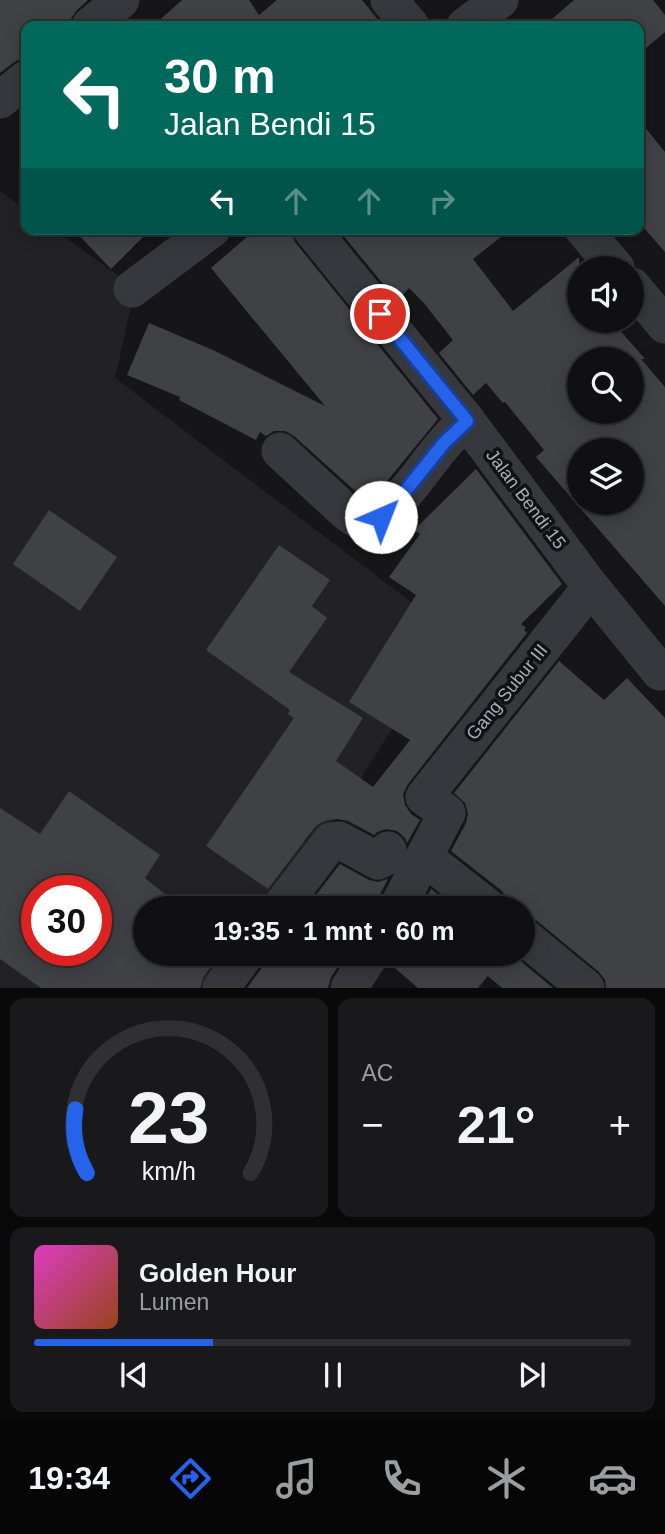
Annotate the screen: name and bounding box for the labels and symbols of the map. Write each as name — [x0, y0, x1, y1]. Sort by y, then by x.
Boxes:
pin — [350, 284, 410, 344]
street label: Jalan Bendi 15 — [482, 445, 570, 553]
position arrow — [344, 480, 418, 554]
street label: Gang Subur III — [462, 640, 552, 744]
speed limit sign: 30 — [21, 875, 112, 966]

